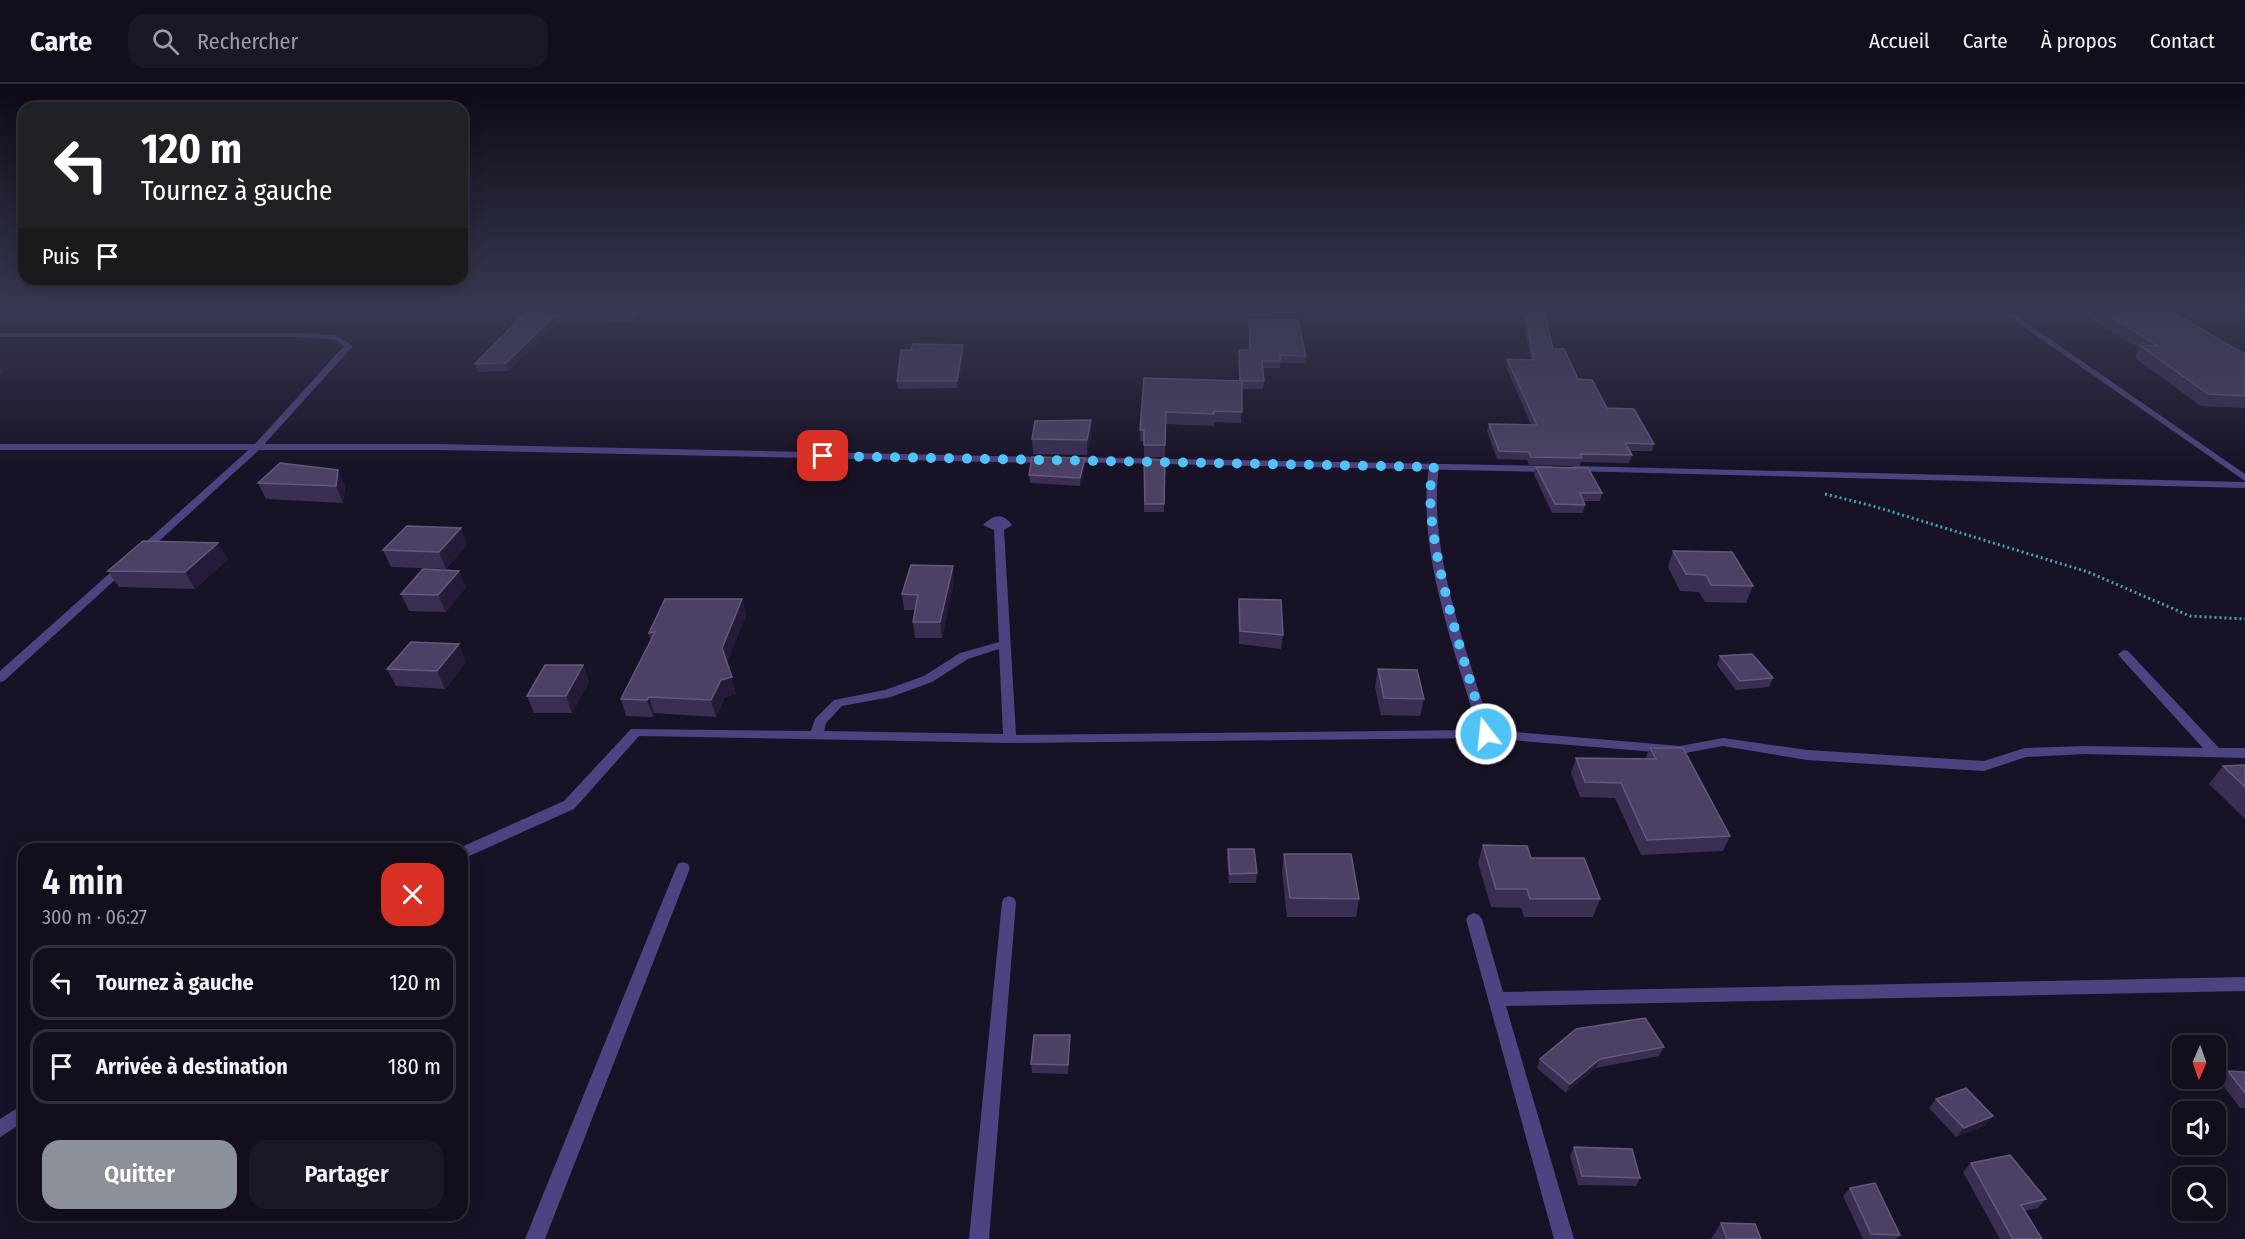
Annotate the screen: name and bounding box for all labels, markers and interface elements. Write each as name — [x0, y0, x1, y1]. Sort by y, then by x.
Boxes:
search box — [128, 14, 548, 68]
text: Carte — [30, 25, 92, 58]
icon: search — [149, 25, 182, 58]
text: Rechercher — [197, 28, 298, 55]
text: Accueil — [1869, 28, 1930, 54]
text: Carte — [1963, 28, 2008, 54]
text: À propos — [2041, 28, 2117, 54]
text: Contact — [2150, 28, 2215, 54]
text: 120 m — [141, 124, 242, 174]
icon: left — [42, 126, 120, 204]
text: Tournez à gauche — [141, 175, 332, 207]
icon: arrive — [91, 240, 124, 273]
text: Puis — [42, 243, 79, 270]
pin — [797, 430, 848, 481]
icon: arrive — [806, 439, 839, 472]
position arrow — [1454, 702, 1518, 766]
text: 4 min — [42, 860, 124, 904]
button: close — [381, 863, 444, 926]
text: 300 m · 06:27 — [42, 905, 147, 929]
icon: left — [45, 966, 78, 999]
text: Tournez à gauche — [96, 969, 254, 996]
text: 120 m — [389, 969, 441, 996]
north arrow — [2172, 1035, 2226, 1089]
map controls — [2172, 1035, 2226, 1221]
icon: arrive — [45, 1050, 78, 1083]
text: Arrivée à destination — [96, 1053, 288, 1080]
text: 180 m — [388, 1053, 441, 1080]
button: sound — [2172, 1101, 2226, 1155]
button: Quitter — [42, 1140, 237, 1209]
button: Partager — [249, 1140, 444, 1209]
button: search — [2172, 1167, 2226, 1221]

